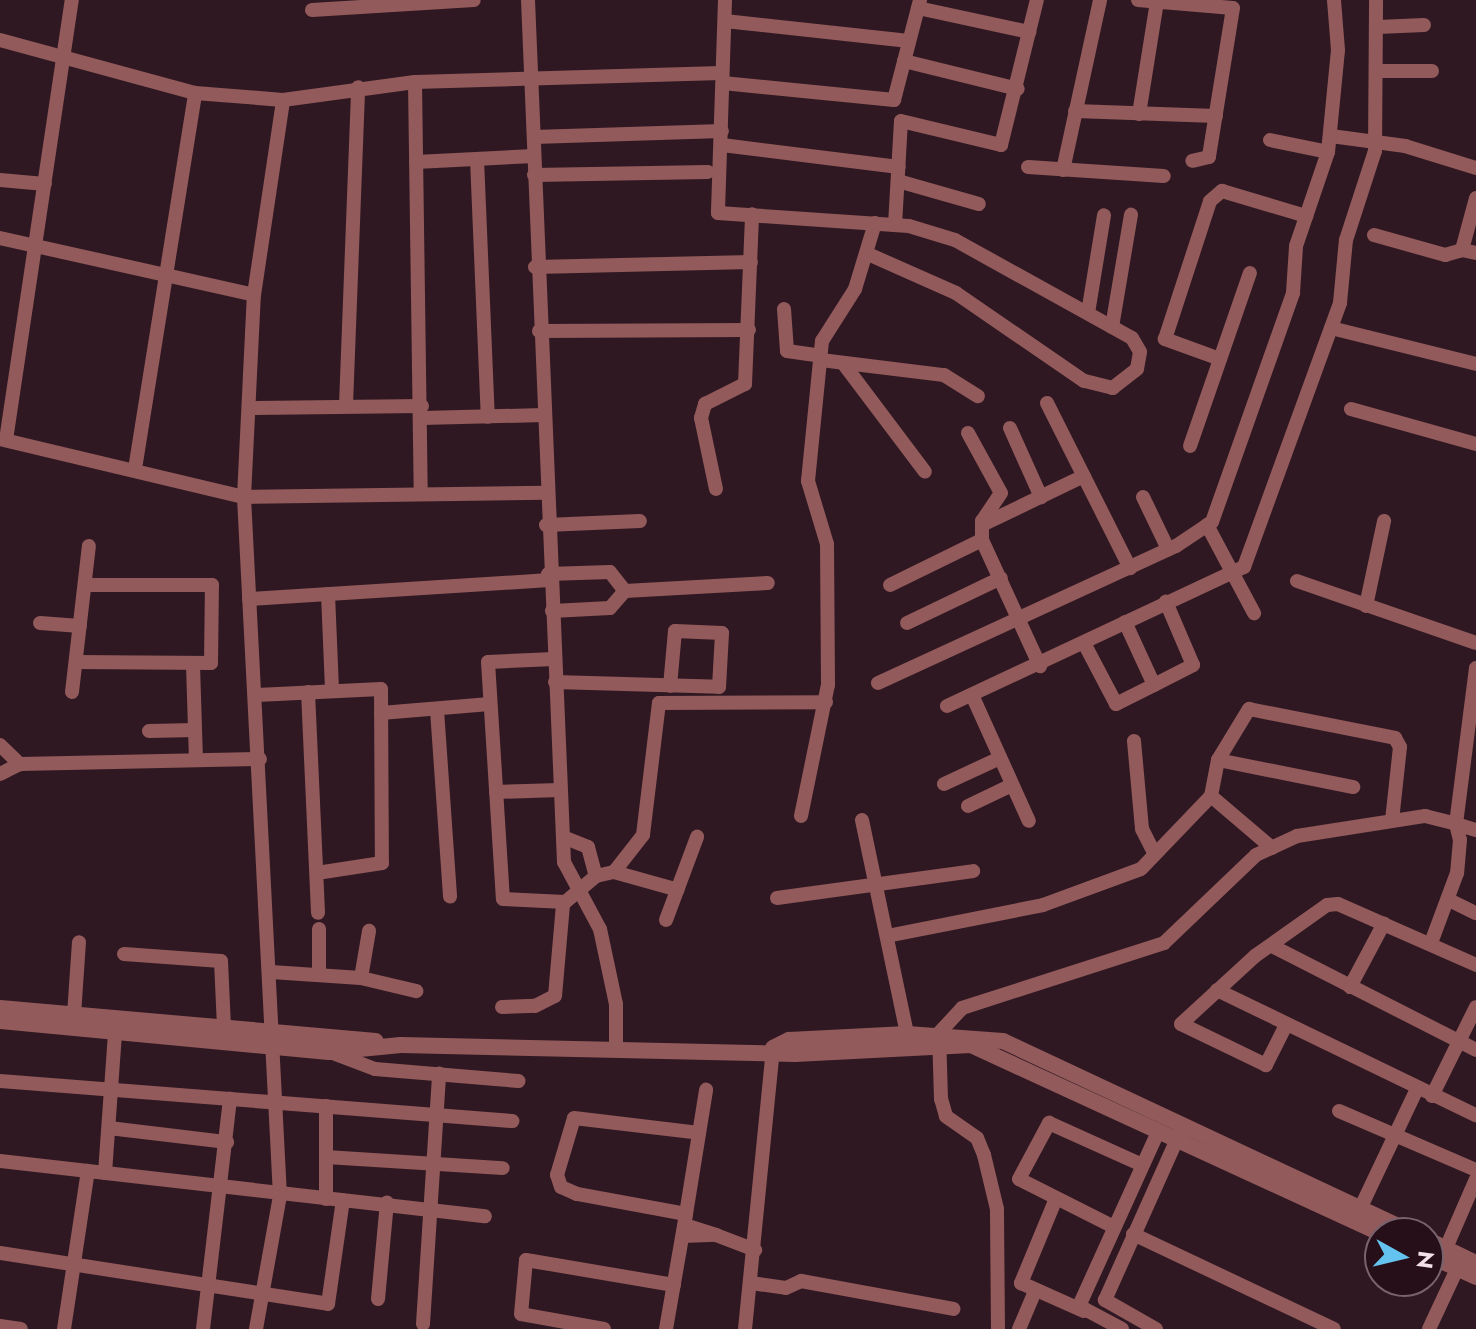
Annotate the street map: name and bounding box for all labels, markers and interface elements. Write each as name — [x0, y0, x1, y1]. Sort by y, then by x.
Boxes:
north arrow — [1364, 1217, 1444, 1297]
text: N — [1409, 1249, 1443, 1271]

